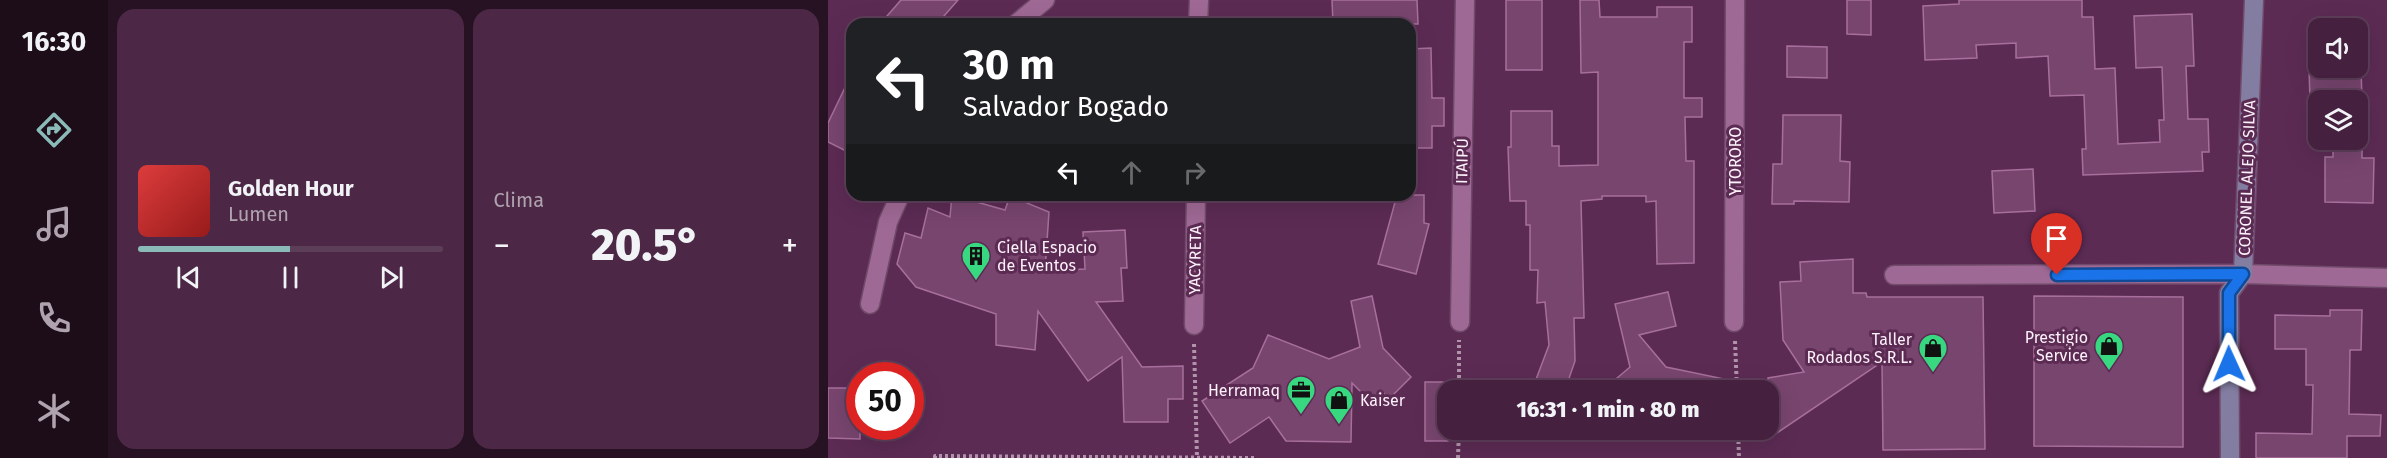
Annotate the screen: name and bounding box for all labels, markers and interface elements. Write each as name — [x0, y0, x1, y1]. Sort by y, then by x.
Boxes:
map controls — [2308, 18, 2368, 150]
button: sound — [2308, 18, 2368, 78]
text: 16:30 — [22, 26, 86, 58]
text: 30 m — [963, 40, 1055, 90]
icon: left — [864, 42, 942, 120]
button: layers — [2308, 90, 2368, 150]
text: Salvador Bogado — [963, 91, 1169, 123]
street label: CORONEL ALEJO SILVA — [2235, 99, 2259, 256]
icon: directions — [33, 109, 75, 151]
street label: YTORORO — [1726, 127, 1745, 195]
street label: ITAIPÚ — [1451, 138, 1472, 184]
icon: left — [1052, 156, 1085, 189]
icon: ahead — [1115, 156, 1148, 189]
icon: right — [1178, 156, 1211, 189]
text: Golden Hour — [228, 175, 354, 202]
text: Clima — [494, 188, 544, 212]
text: Lumen — [228, 202, 289, 226]
icon: music — [33, 203, 75, 245]
pin — [2031, 213, 2082, 275]
text: 20.5° — [591, 218, 700, 272]
icon: arrive — [2040, 222, 2073, 255]
street label: YACYRETA — [1185, 224, 1205, 295]
text: − — [494, 226, 510, 266]
text: + — [782, 226, 798, 266]
place label: Ciella Espacio de Eventos — [997, 238, 1097, 275]
building icon: Ciella Espacio de Eventos — [960, 240, 992, 282]
icon: previous — [172, 261, 205, 294]
icon: pause — [274, 261, 307, 294]
icon: next — [375, 261, 408, 294]
icon: phone — [33, 297, 75, 339]
place label: Prestigio Service — [2025, 328, 2088, 365]
place label: Taller Rodados S.R.L. — [1806, 330, 1913, 367]
shop icon: Prestigio Service — [2093, 330, 2125, 372]
shop icon: Taller Rodados S.R.L. — [1917, 332, 1949, 374]
position arrow — [2197, 332, 2261, 396]
speed limit sign: 50 — [846, 362, 924, 440]
office icon: Herramaq — [1285, 374, 1317, 416]
place label: Herramaq — [1208, 381, 1280, 400]
shop icon: Kaiser — [1323, 384, 1355, 426]
icon: climate — [33, 390, 75, 432]
place label: Kaiser — [1360, 391, 1406, 410]
text: 16:31 · 1 min · 80 m — [1516, 396, 1700, 423]

